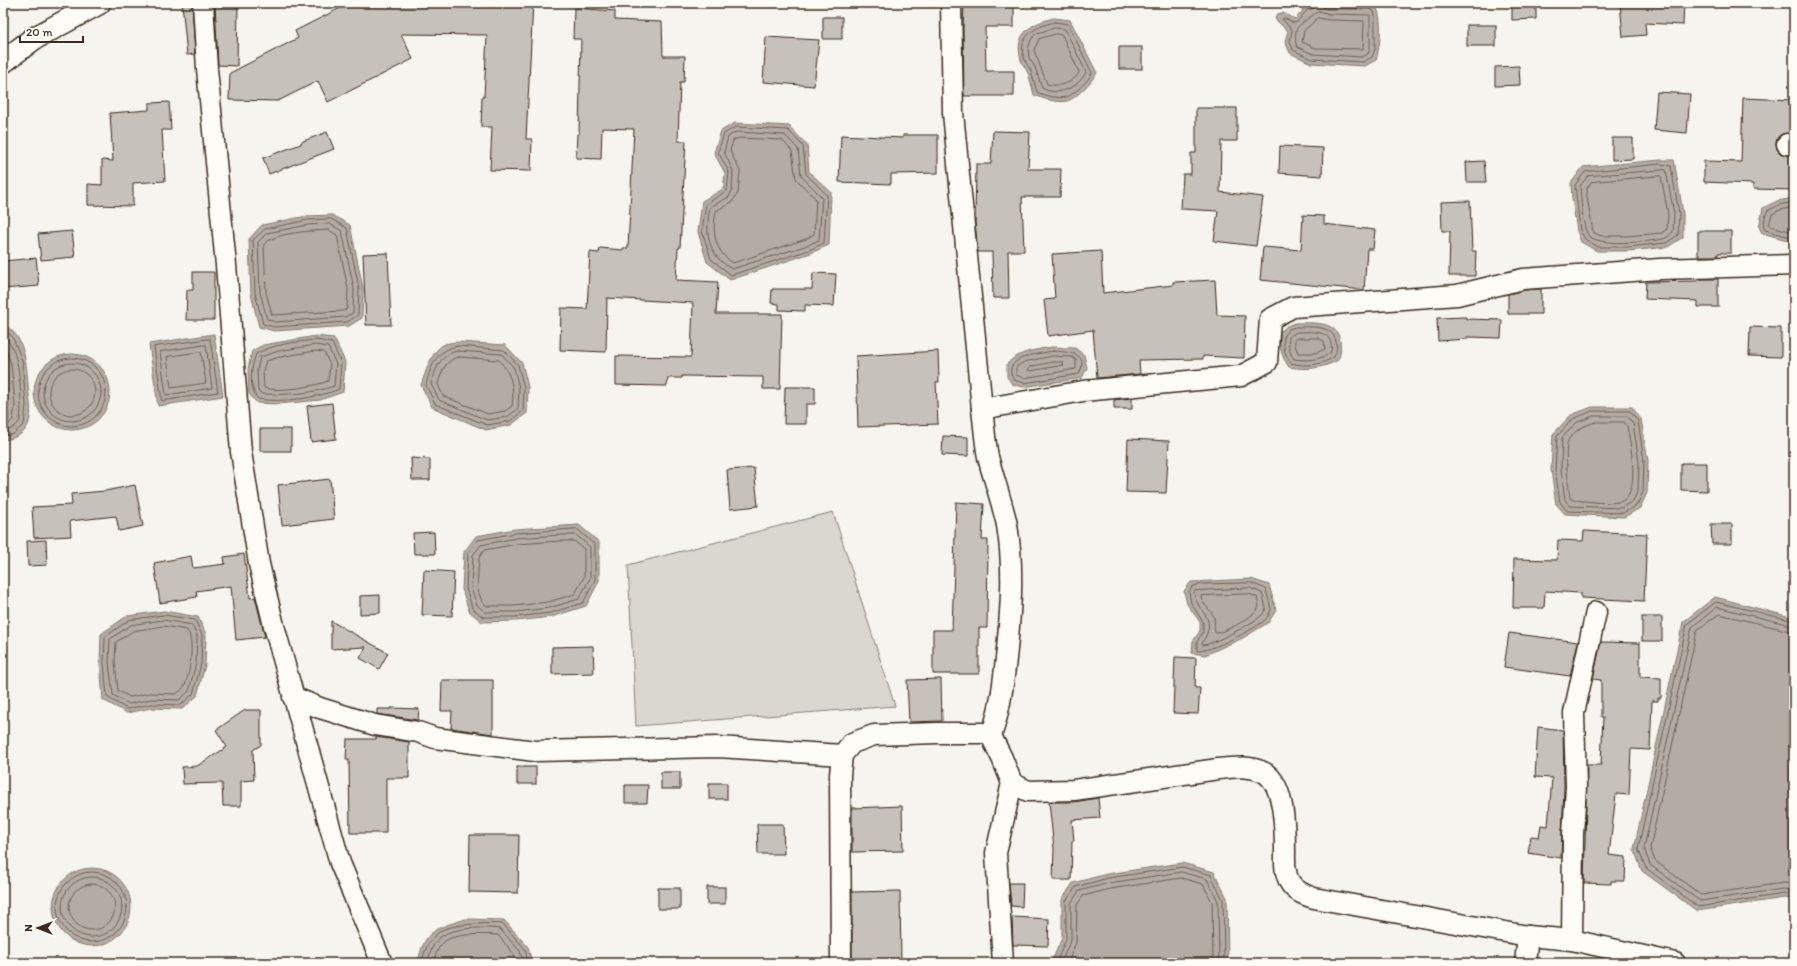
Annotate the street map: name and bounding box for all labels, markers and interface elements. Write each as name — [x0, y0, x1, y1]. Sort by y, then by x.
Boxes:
scale bar — [20, 18, 83, 44]
text: 20 m — [26, 25, 53, 39]
north arrow — [18, 908, 58, 948]
text: N — [22, 924, 35, 932]

